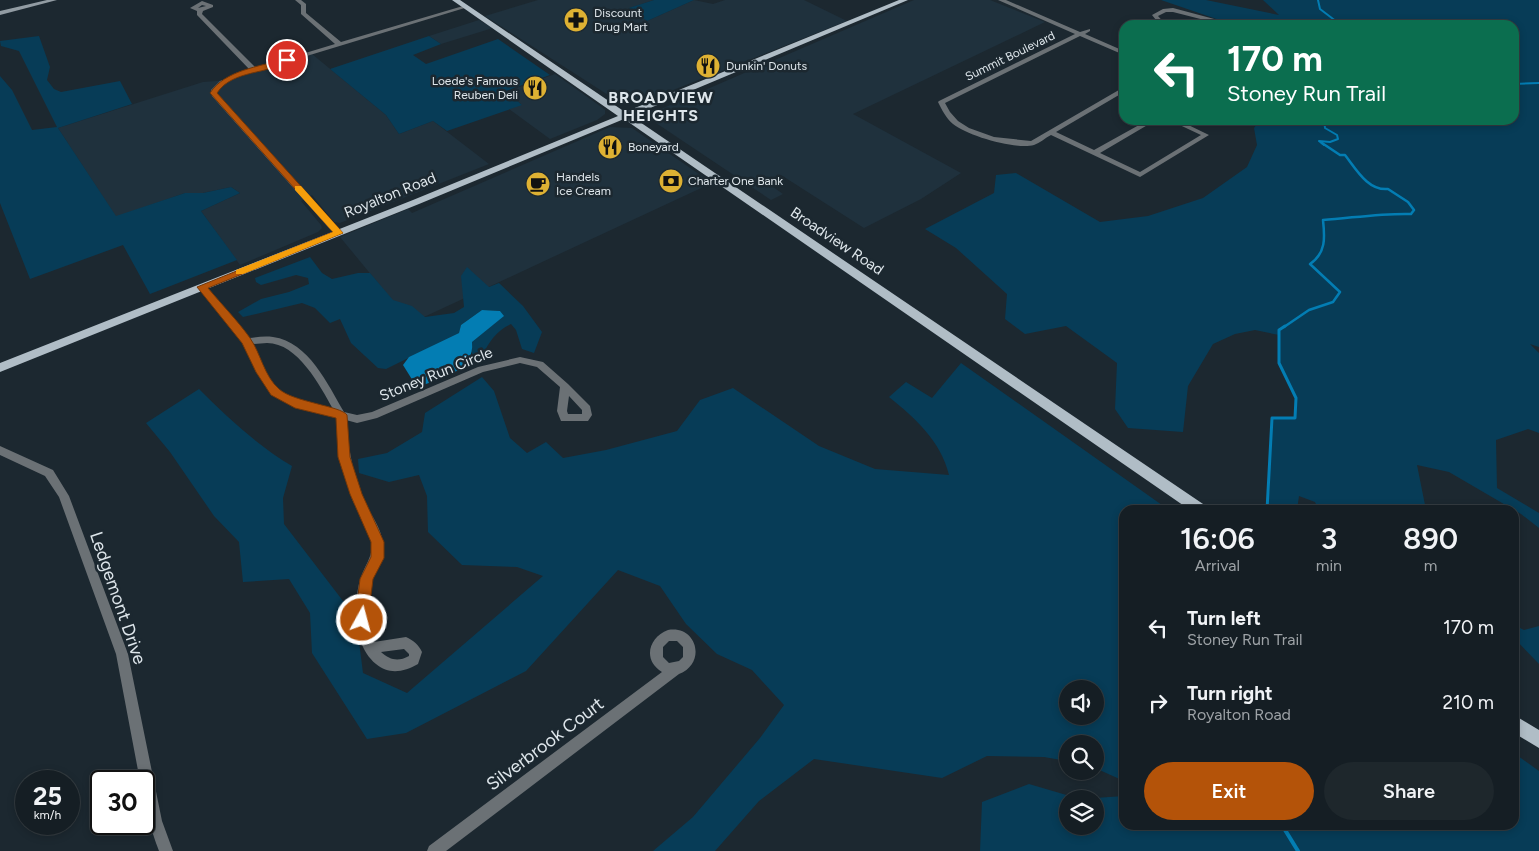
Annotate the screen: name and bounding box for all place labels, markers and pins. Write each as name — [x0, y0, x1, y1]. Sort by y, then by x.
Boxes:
place label: Discount Drug Mart — [594, 6, 648, 34]
pharmacy icon: Discount Drug Mart — [563, 7, 589, 33]
pin — [266, 39, 308, 81]
restaurant icon: Dunkin' Donuts — [695, 53, 721, 79]
place label: Dunkin' Donuts — [726, 59, 807, 73]
place label: Loede's Famous Reuben Deli — [432, 74, 518, 102]
restaurant icon: Loede's Famous Reuben Deli — [522, 75, 548, 101]
restaurant icon: Boneyard — [597, 134, 623, 160]
place label: Boneyard — [628, 140, 679, 154]
bank icon: Charter One Bank — [658, 168, 684, 194]
place label: Handels Ice Cream — [556, 170, 611, 198]
cafe icon: Handels Ice Cream — [525, 171, 551, 197]
place label: Charter One Bank — [688, 174, 783, 188]

